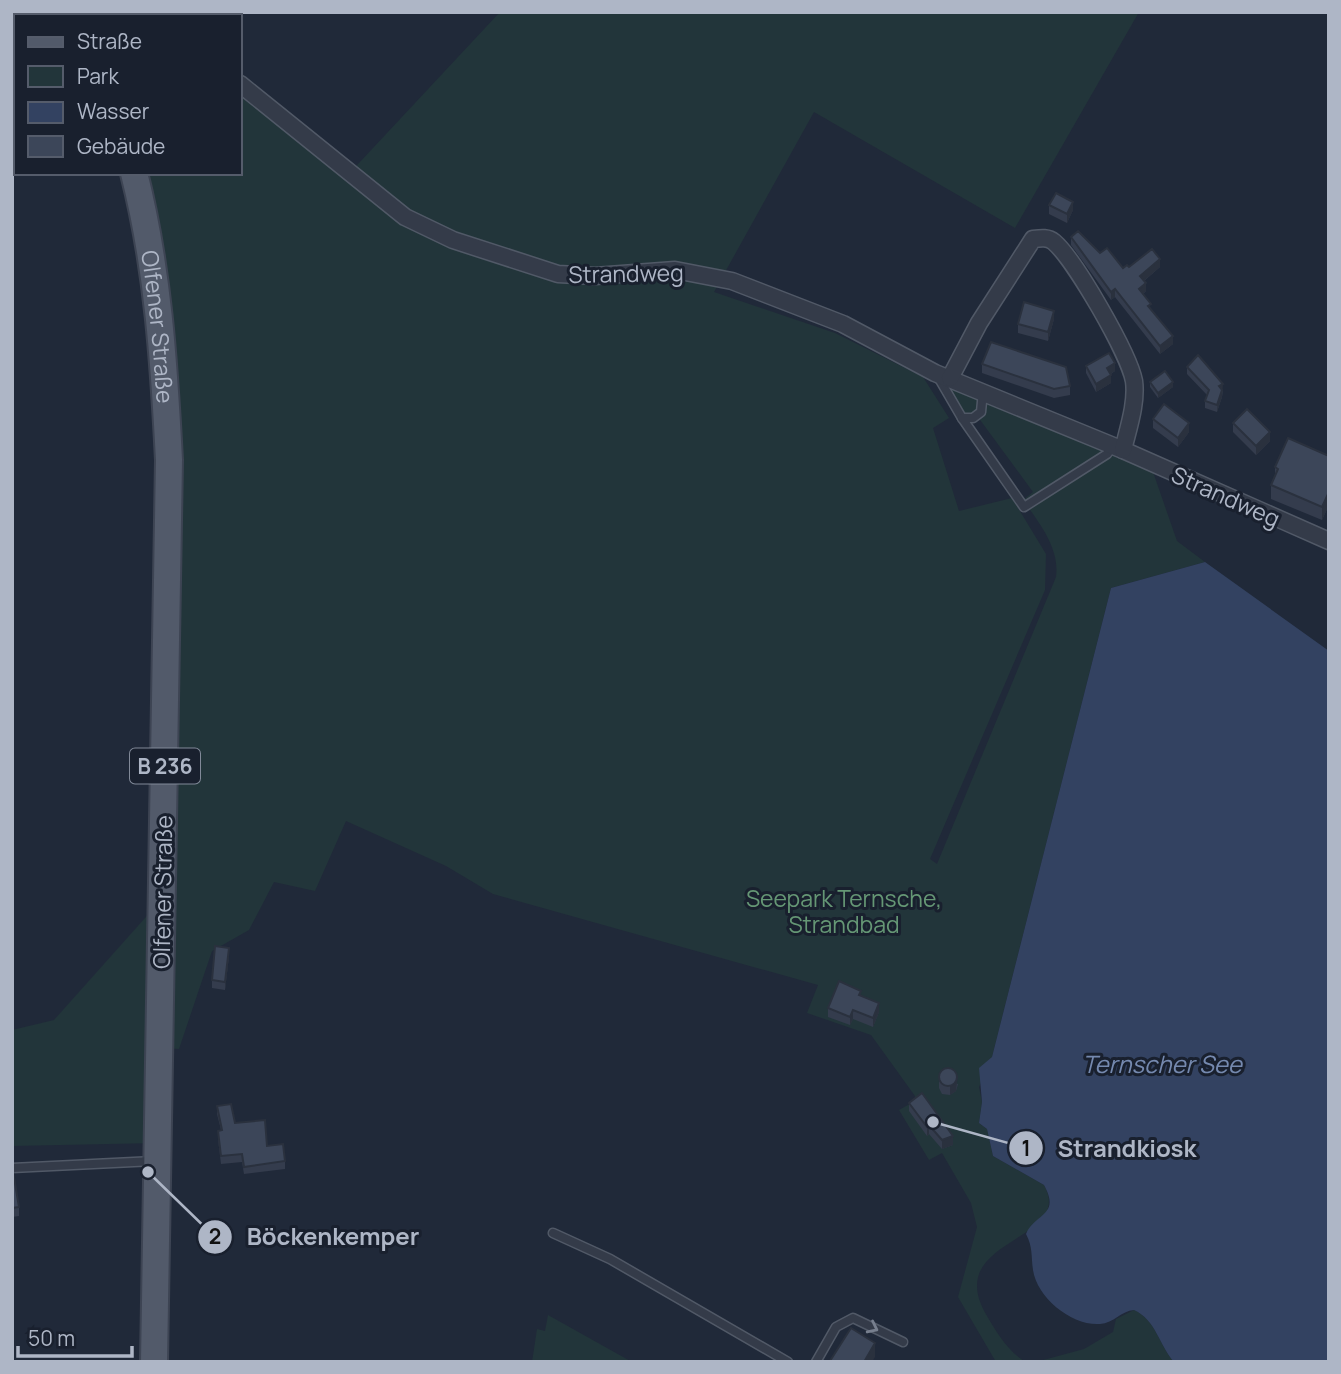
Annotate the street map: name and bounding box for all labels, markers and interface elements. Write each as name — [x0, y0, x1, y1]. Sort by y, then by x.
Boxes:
legend — [14, 14, 242, 175]
text: Straße — [77, 27, 142, 55]
text: Park — [77, 62, 119, 90]
text: Wasser — [77, 97, 150, 125]
text: Gebäude — [77, 132, 165, 160]
street label: Olfener Straße — [134, 248, 182, 404]
street label: Strandweg — [568, 256, 684, 290]
street label: Strandweg — [1167, 458, 1285, 534]
road number: B 236 — [130, 748, 200, 784]
street label: Olfener Straße — [145, 815, 179, 969]
park label: Seepark Ternsche, Strandbad — [746, 882, 942, 940]
water label: Ternscher See — [1082, 1047, 1244, 1080]
callout: Strandkiosk — [1008, 1126, 1210, 1171]
text: Strandkiosk — [1058, 1131, 1198, 1164]
text: 1 — [1021, 1134, 1031, 1162]
callout: Böckenkemper — [198, 1214, 433, 1259]
text: Böckenkemper — [247, 1219, 419, 1252]
text: 2 — [209, 1222, 221, 1250]
scale bar — [18, 1314, 131, 1358]
one-way arrow — [866, 1320, 878, 1334]
text: 50 m — [28, 1324, 75, 1352]

